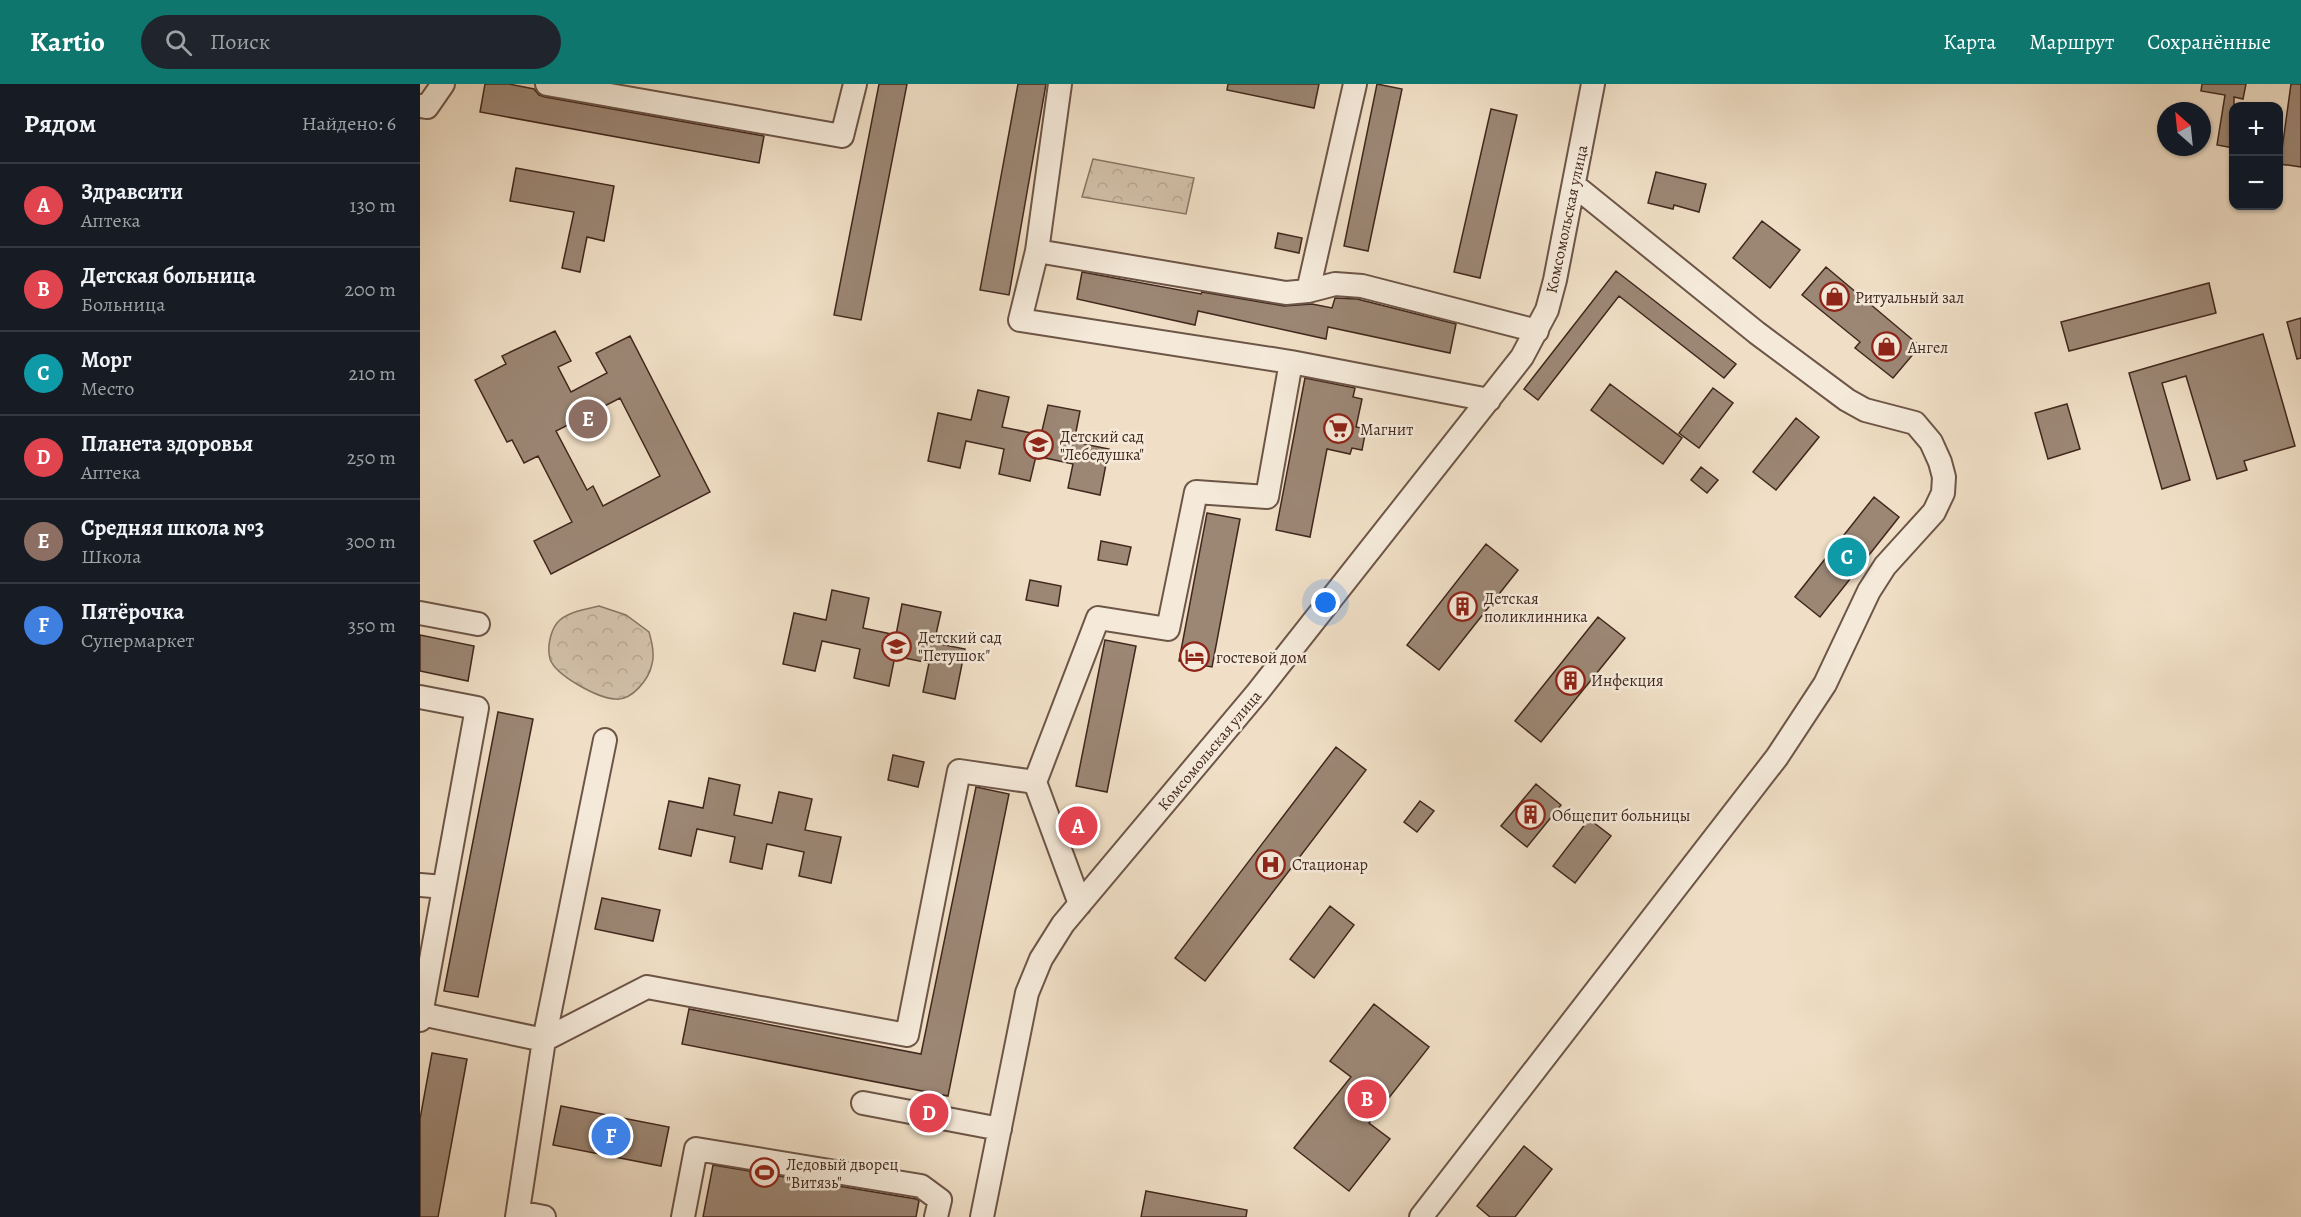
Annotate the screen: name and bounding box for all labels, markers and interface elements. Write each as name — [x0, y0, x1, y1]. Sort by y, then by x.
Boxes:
search box — [141, 15, 561, 69]
text: Kartio — [30, 23, 105, 61]
icon: search — [162, 26, 195, 59]
text: Поиск — [210, 27, 270, 57]
text: Карта — [1943, 28, 1996, 56]
text: Маршрут — [2029, 28, 2114, 56]
text: Сохранённые — [2147, 28, 2271, 56]
north arrow — [2157, 102, 2211, 156]
map controls — [2229, 102, 2283, 210]
button: + — [2229, 102, 2283, 156]
text: Рядом — [24, 106, 96, 141]
text: Найдено: 6 — [302, 110, 396, 137]
street label: Комсомольская улица — [1541, 142, 1594, 295]
button: − — [2229, 156, 2283, 210]
text: Здравсити — [81, 177, 183, 207]
text: A — [37, 192, 50, 219]
text: 130 m — [350, 192, 396, 219]
text: Аптека — [81, 207, 141, 234]
text: Детская больница — [81, 261, 256, 291]
text: B — [37, 276, 50, 303]
text: 200 m — [345, 276, 396, 303]
shop icon: Ритуальный зал — [1818, 281, 1850, 313]
place label: Ритуальный зал — [1855, 287, 1964, 309]
text: Больница — [81, 291, 165, 318]
shop icon: Ангел — [1871, 331, 1903, 363]
place label: Ангел — [1907, 337, 1948, 359]
text: Морг — [81, 345, 132, 375]
text: C — [37, 360, 50, 387]
text: 210 m — [348, 360, 396, 387]
text: Место — [81, 375, 134, 402]
pin: E — [568, 396, 608, 442]
supermarket icon: Магнит — [1323, 413, 1355, 445]
place label: Магнит — [1360, 419, 1413, 441]
place label: Детский сад "Лебедушка" — [1060, 426, 1144, 466]
text: Планета здоровья — [81, 429, 253, 459]
school or university icon: Детский сад "Лебедушка" — [1023, 429, 1055, 461]
text: D — [37, 444, 50, 471]
text: 250 m — [347, 444, 396, 471]
text: Аптека — [81, 459, 141, 486]
text: Средняя школа №3 — [81, 513, 264, 543]
text: E — [38, 528, 49, 555]
text: 300 m — [346, 528, 396, 555]
pin: C — [1828, 534, 1866, 580]
text: Школа — [81, 543, 141, 570]
your location — [1311, 588, 1340, 617]
place label: Детская поликлинника — [1484, 588, 1588, 628]
building icon: Детская поликлинника — [1447, 591, 1479, 623]
text: Пятёрочка — [81, 597, 184, 627]
text: F — [38, 612, 49, 639]
text: 350 m — [348, 612, 396, 639]
text: Супермаркет — [81, 627, 195, 654]
place label: Детский сад "Петушок" — [918, 627, 1002, 667]
school or university icon: Детский сад "Петушок" — [881, 630, 913, 662]
hotel icon: гостевой дом — [1179, 641, 1211, 673]
place label: гостевой дом — [1216, 647, 1307, 669]
building icon: Инфекция — [1554, 664, 1586, 696]
place label: Инфекция — [1591, 670, 1664, 692]
street label: Комсомольская улица — [1153, 685, 1267, 816]
building icon: Общепит больницы — [1515, 799, 1547, 831]
pin: A — [1058, 804, 1098, 848]
place label: Общепит больницы — [1552, 805, 1690, 827]
hospital icon: Стационар — [1255, 848, 1287, 880]
place label: Стационар — [1292, 854, 1368, 876]
pin: B — [1348, 1076, 1386, 1122]
pin: D — [910, 1090, 948, 1136]
pin: F — [592, 1114, 630, 1158]
place label: Ледовый дворец "Витязь" — [786, 1154, 898, 1194]
sports icon: Ледовый дворец "Витязь" — [749, 1157, 781, 1189]

